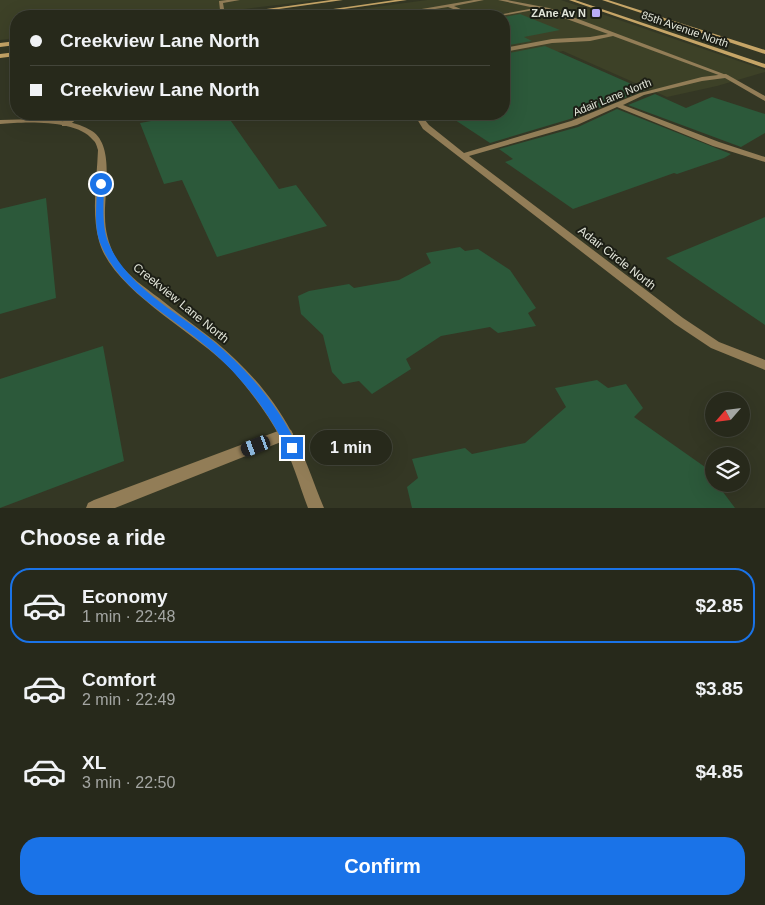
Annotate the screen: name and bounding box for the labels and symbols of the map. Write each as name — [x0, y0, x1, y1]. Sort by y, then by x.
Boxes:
place label: ZAne Av N — [531, 7, 586, 19]
marker: ZAne Av N — [590, 7, 602, 19]
street label: 85th Avenue North — [640, 9, 730, 49]
street label: Adair Lane North — [571, 76, 653, 118]
route start — [90, 173, 112, 195]
street label: Adair Circle North — [575, 223, 659, 293]
street label: Creekview Lane North — [130, 260, 232, 346]
north arrow — [705, 392, 750, 438]
callout: 1 min — [310, 430, 392, 466]
car — [239, 434, 272, 458]
route end — [281, 437, 303, 459]

